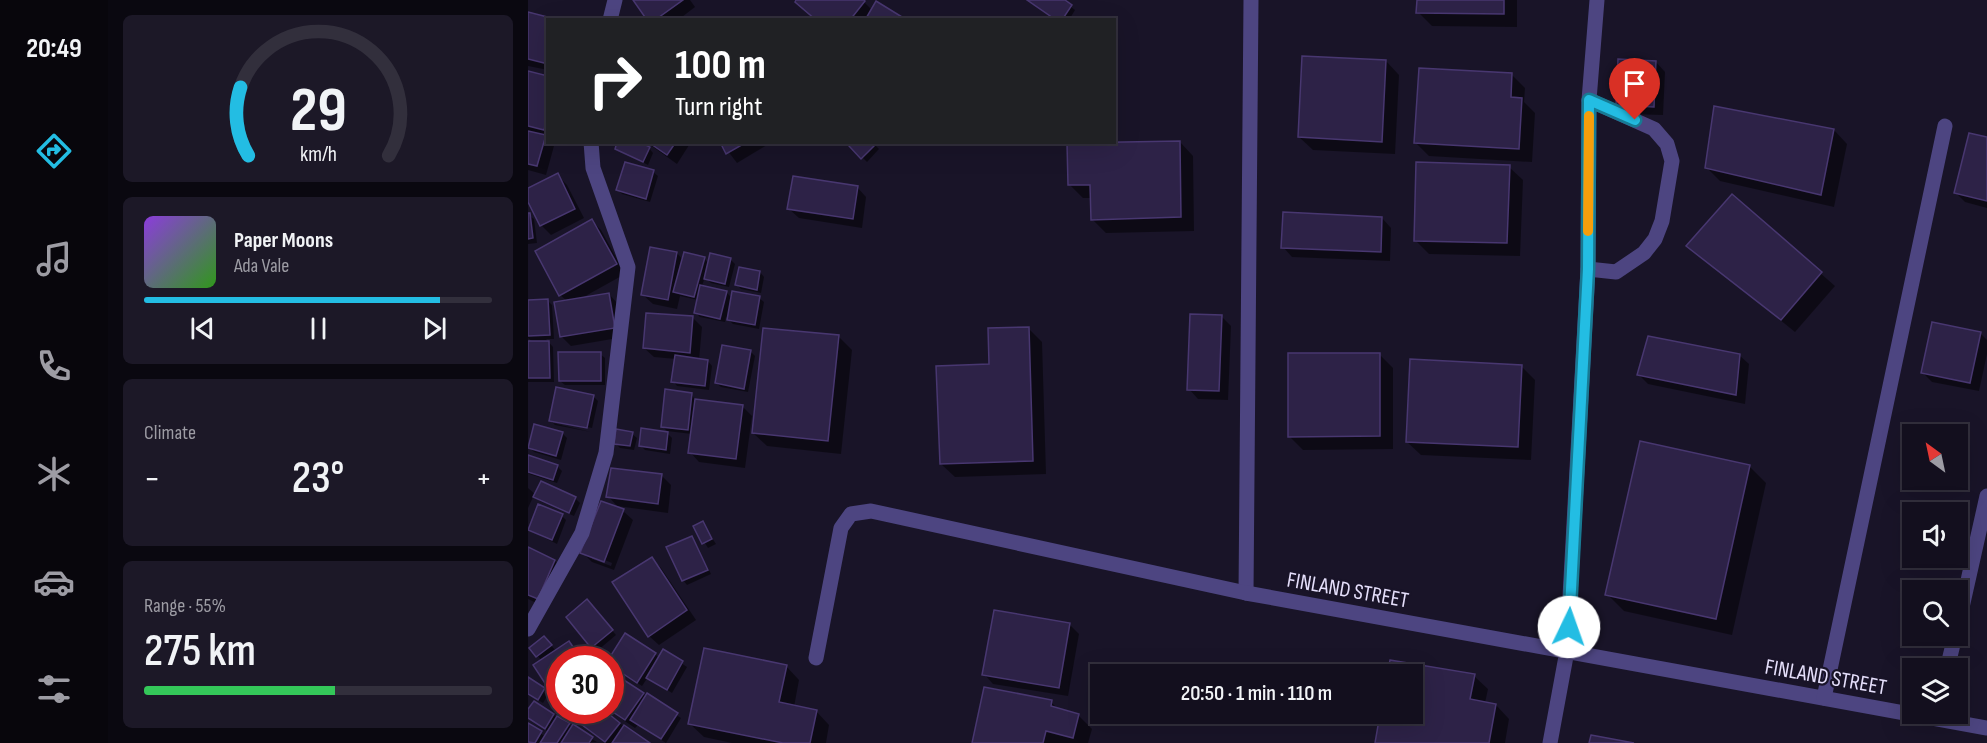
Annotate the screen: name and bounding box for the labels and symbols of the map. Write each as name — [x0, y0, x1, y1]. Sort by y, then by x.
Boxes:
pin — [1609, 58, 1660, 120]
north arrow — [1902, 424, 1968, 490]
street label: FINLAND STREET — [1285, 566, 1411, 614]
position arrow — [1537, 595, 1601, 659]
speed limit sign: 30 — [546, 646, 624, 724]
street label: FINLAND STREET — [1763, 653, 1889, 701]

